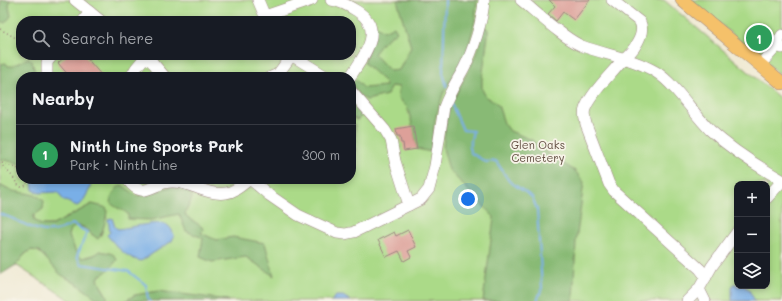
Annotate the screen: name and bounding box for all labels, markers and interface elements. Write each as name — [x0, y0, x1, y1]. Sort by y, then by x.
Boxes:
search box — [16, 16, 356, 60]
pin: 1 — [746, 23, 772, 53]
icon: search — [30, 27, 52, 49]
text: Search here — [62, 28, 153, 48]
text: Nearby — [32, 87, 94, 109]
text: Ninth Line Sports Park — [70, 136, 243, 156]
park label: Glen Oaks Cemetery — [511, 137, 565, 165]
text: 1 — [42, 146, 48, 163]
text: 300 m — [302, 146, 340, 163]
text: Park · Ninth Line — [70, 156, 178, 173]
map controls — [734, 181, 770, 289]
button: + — [734, 181, 770, 217]
your location — [458, 189, 478, 209]
button: − — [734, 217, 770, 253]
button: layers — [734, 253, 770, 289]

